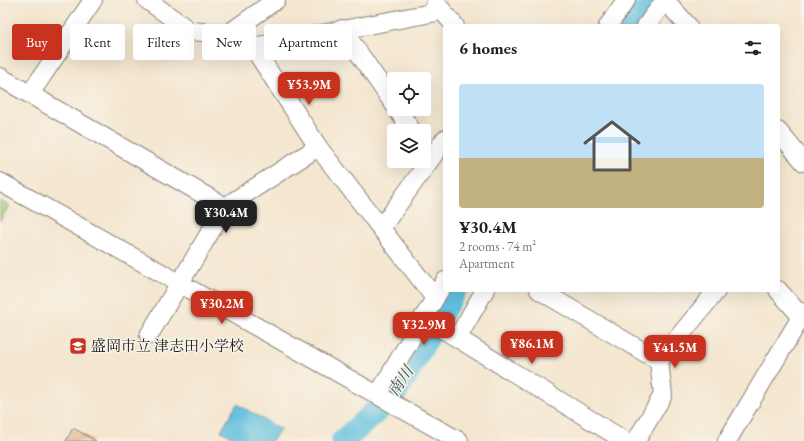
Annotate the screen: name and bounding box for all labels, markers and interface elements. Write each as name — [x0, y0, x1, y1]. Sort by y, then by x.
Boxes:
chip: Buy — [12, 24, 62, 60]
chip: Rent — [70, 24, 125, 60]
chip: Filters — [133, 24, 194, 60]
chip: New — [202, 24, 256, 60]
chip: Apartment — [264, 24, 352, 60]
text: 6 homes — [459, 37, 517, 59]
icon: filters — [742, 37, 764, 59]
pin: ¥53.9M — [276, 72, 342, 106]
map controls — [387, 72, 431, 168]
button: locate — [387, 72, 431, 116]
text: ¥53.9M — [287, 76, 331, 93]
icon: home — [576, 110, 648, 182]
button: layers — [387, 124, 431, 168]
pin: ¥30.4M — [193, 200, 259, 234]
text: ¥30.4M — [204, 204, 248, 221]
text: ¥30.4M — [459, 216, 517, 238]
text: 2 rooms · 74 m² — [459, 238, 536, 255]
text: Apartment — [459, 255, 514, 272]
pin: ¥30.2M — [189, 291, 255, 325]
text: ¥30.2M — [200, 295, 244, 312]
pin: ¥32.9M — [391, 312, 457, 346]
text: ¥32.9M — [402, 316, 446, 333]
pin: ¥86.1M — [499, 331, 565, 365]
text: ¥86.1M — [510, 335, 554, 352]
pin: ¥41.5M — [642, 335, 708, 369]
school or university icon: 盛岡市立 津志田小学校 — [68, 336, 88, 356]
place label: 盛岡市立 津志田小学校 — [91, 336, 244, 355]
text: ¥41.5M — [653, 339, 697, 356]
water label: 南川 — [383, 360, 419, 400]

